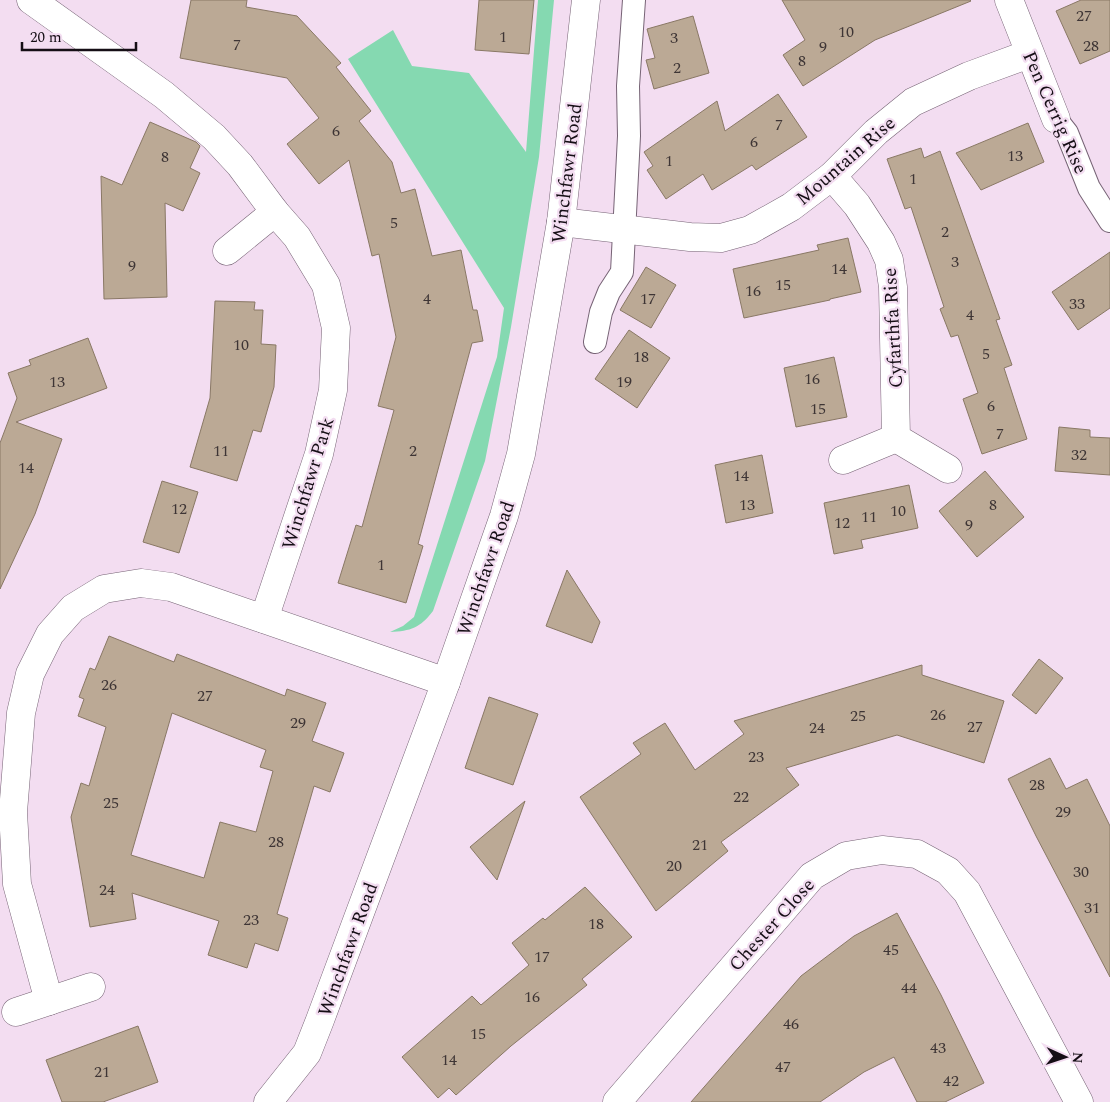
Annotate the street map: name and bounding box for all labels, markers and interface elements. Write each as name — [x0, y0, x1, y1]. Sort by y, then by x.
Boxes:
house number: 27 — [1076, 4, 1092, 28]
scale bar — [22, 20, 136, 52]
house number: 10 — [838, 20, 854, 44]
house number: 1 — [499, 25, 507, 49]
text: 20 m — [30, 26, 62, 49]
house number: 3 — [670, 26, 678, 50]
house number: 7 — [233, 33, 241, 57]
house number: 28 — [1083, 34, 1099, 58]
house number: 9 — [819, 35, 827, 59]
street label: Pen Cerrig Rise — [1015, 47, 1095, 179]
house number: 8 — [798, 49, 806, 73]
house number: 2 — [673, 56, 681, 80]
street label: Winchfawr Road — [545, 102, 590, 245]
street label: Mountain Rise — [790, 110, 902, 213]
house number: 7 — [775, 113, 783, 137]
house number: 6 — [332, 119, 340, 143]
house number: 6 — [750, 130, 758, 154]
house number: 13 — [1007, 144, 1023, 168]
house number: 8 — [161, 145, 169, 169]
house number: 1 — [665, 149, 673, 173]
house number: 1 — [909, 167, 917, 191]
house number: 5 — [390, 211, 398, 235]
house number: 2 — [941, 220, 949, 244]
house number: 3 — [951, 250, 959, 274]
house number: 9 — [128, 254, 136, 278]
house number: 14 — [831, 257, 847, 281]
street label: Cyfarthfa Rise — [876, 267, 911, 389]
house number: 15 — [775, 273, 791, 297]
house number: 16 — [745, 279, 761, 303]
house number: 4 — [423, 287, 431, 311]
house number: 17 — [640, 287, 656, 311]
house number: 33 — [1069, 292, 1085, 316]
house number: 4 — [966, 303, 974, 327]
house number: 10 — [233, 333, 249, 357]
house number: 5 — [982, 342, 990, 366]
house number: 18 — [633, 345, 649, 369]
house number: 16 — [804, 367, 820, 391]
house number: 13 — [49, 370, 65, 394]
house number: 19 — [616, 370, 632, 394]
house number: 6 — [987, 394, 995, 418]
house number: 15 — [810, 397, 826, 421]
street label: Winchfawr Park — [275, 413, 342, 553]
house number: 7 — [996, 422, 1004, 446]
house number: 11 — [213, 439, 229, 463]
house number: 2 — [409, 439, 417, 463]
house number: 32 — [1071, 443, 1087, 467]
house number: 14 — [18, 456, 34, 480]
house number: 14 — [733, 464, 749, 488]
house number: 13 — [739, 493, 755, 517]
house number: 8 — [989, 493, 997, 517]
house number: 12 — [171, 497, 187, 521]
street label: Winchfawr Road — [450, 497, 523, 640]
house number: 10 — [890, 499, 906, 523]
house number: 11 — [861, 505, 877, 529]
house number: 12 — [834, 511, 850, 535]
house number: 9 — [965, 513, 973, 537]
house number: 1 — [377, 553, 385, 577]
house number: 26 — [101, 673, 117, 697]
house number: 27 — [197, 684, 213, 708]
house number: 26 — [930, 703, 946, 727]
house number: 25 — [850, 704, 866, 728]
house number: 29 — [290, 711, 306, 735]
house number: 27 — [967, 715, 983, 739]
house number: 24 — [809, 716, 825, 740]
house number: 23 — [748, 745, 764, 769]
house number: 28 — [1029, 773, 1045, 797]
house number: 22 — [733, 785, 749, 809]
house number: 25 — [103, 791, 119, 815]
house number: 29 — [1055, 800, 1071, 824]
house number: 28 — [268, 830, 284, 854]
house number: 21 — [692, 833, 708, 857]
house number: 20 — [666, 854, 682, 878]
house number: 30 — [1073, 860, 1089, 884]
street label: Chester Close — [722, 872, 822, 978]
house number: 24 — [99, 878, 115, 902]
street label: Winchfawr Road — [311, 878, 386, 1021]
house number: 31 — [1084, 896, 1100, 920]
house number: 23 — [243, 908, 259, 932]
house number: 18 — [588, 912, 604, 936]
house number: 45 — [883, 938, 899, 962]
house number: 17 — [534, 945, 550, 969]
house number: 44 — [901, 976, 917, 1000]
house number: 16 — [524, 985, 540, 1009]
house number: 46 — [783, 1012, 799, 1036]
house number: 15 — [470, 1022, 486, 1046]
north arrow — [1040, 1032, 1090, 1082]
house number: 43 — [930, 1036, 946, 1060]
house number: 14 — [441, 1048, 457, 1072]
text: N — [1067, 1051, 1088, 1064]
house number: 47 — [775, 1055, 791, 1079]
house number: 21 — [94, 1060, 110, 1084]
house number: 42 — [943, 1069, 959, 1093]

